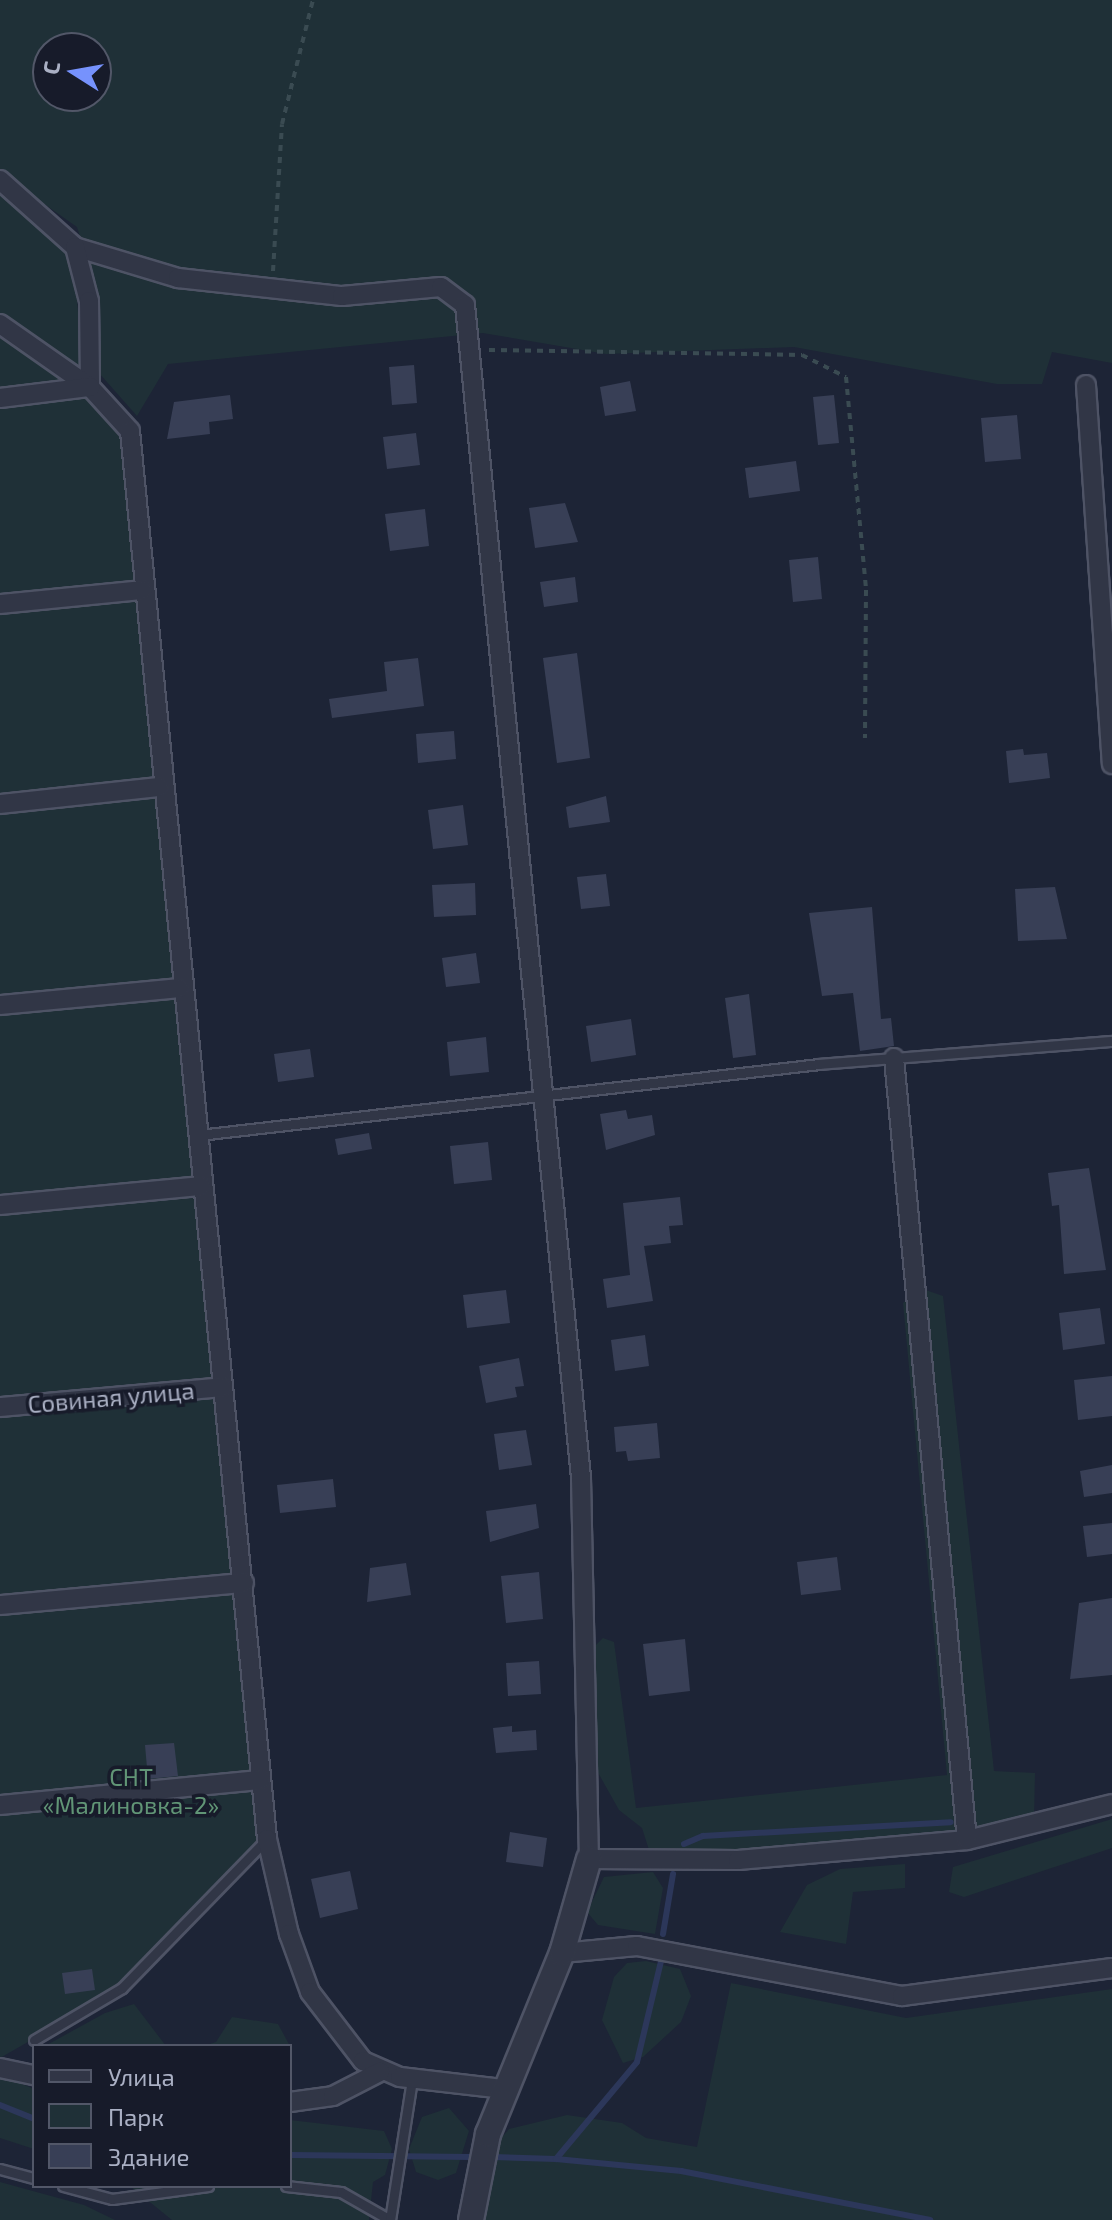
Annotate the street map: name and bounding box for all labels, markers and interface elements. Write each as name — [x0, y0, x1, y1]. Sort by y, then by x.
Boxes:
north arrow — [32, 32, 112, 112]
text: С — [36, 59, 64, 77]
street label: Совиная улица — [26, 1375, 196, 1419]
park label: СНТ «Малиновка-2» — [43, 1763, 219, 1819]
legend — [32, 2044, 292, 2188]
text: Улица — [108, 2062, 175, 2091]
text: Парк — [108, 2102, 164, 2131]
text: Здание — [108, 2142, 190, 2171]

